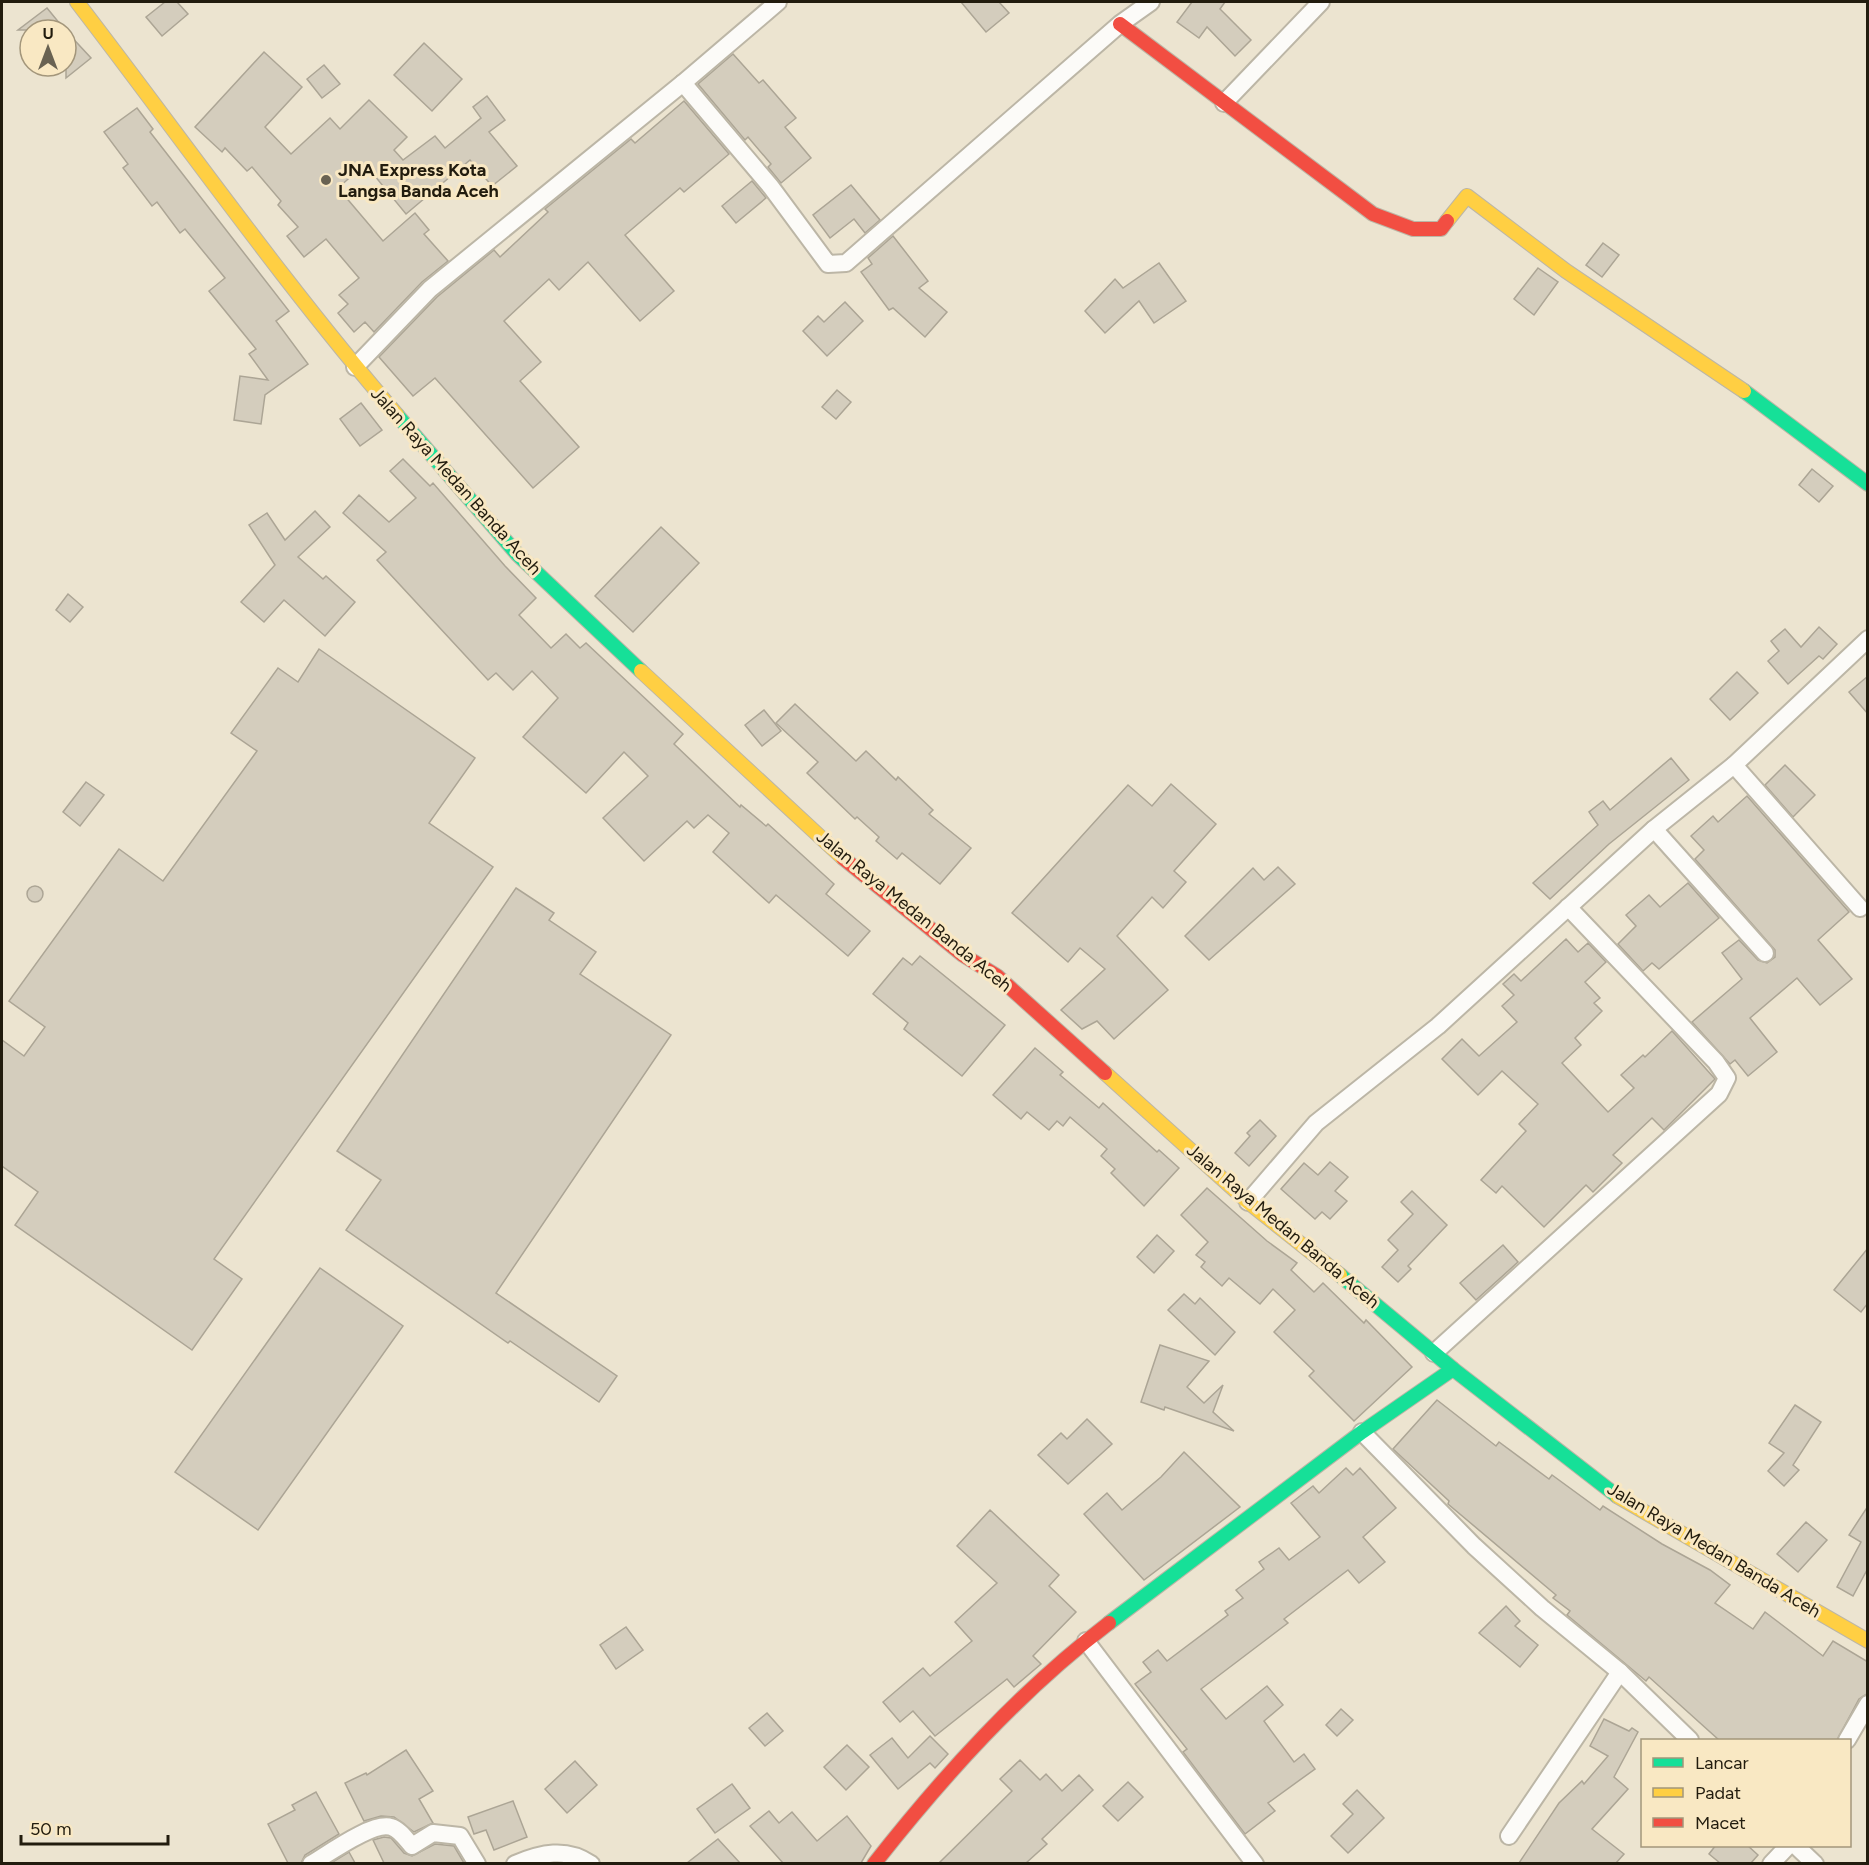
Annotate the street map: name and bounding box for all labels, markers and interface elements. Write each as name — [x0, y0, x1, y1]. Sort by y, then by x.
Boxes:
north arrow — [18, 18, 78, 78]
text: U — [42, 24, 54, 43]
place label: JNA Express Kota Langsa Banda Aceh — [338, 159, 499, 202]
marker: JNA Express Kota Langsa Banda Aceh — [319, 173, 333, 187]
street label: Jalan Raya Medan Banda Aceh — [366, 383, 546, 579]
street label: Jalan Raya Medan Banda Aceh — [812, 825, 1016, 997]
street label: Jalan Raya Medan Banda Aceh — [1182, 1139, 1384, 1313]
street label: Jalan Raya Medan Banda Aceh — [1603, 1478, 1825, 1622]
legend — [1641, 1739, 1851, 1847]
text: Lancar — [1695, 1752, 1749, 1774]
text: Padat — [1695, 1782, 1741, 1804]
scale bar — [21, 1808, 168, 1846]
text: Macet — [1695, 1812, 1746, 1834]
text: 50 m — [30, 1818, 72, 1840]

